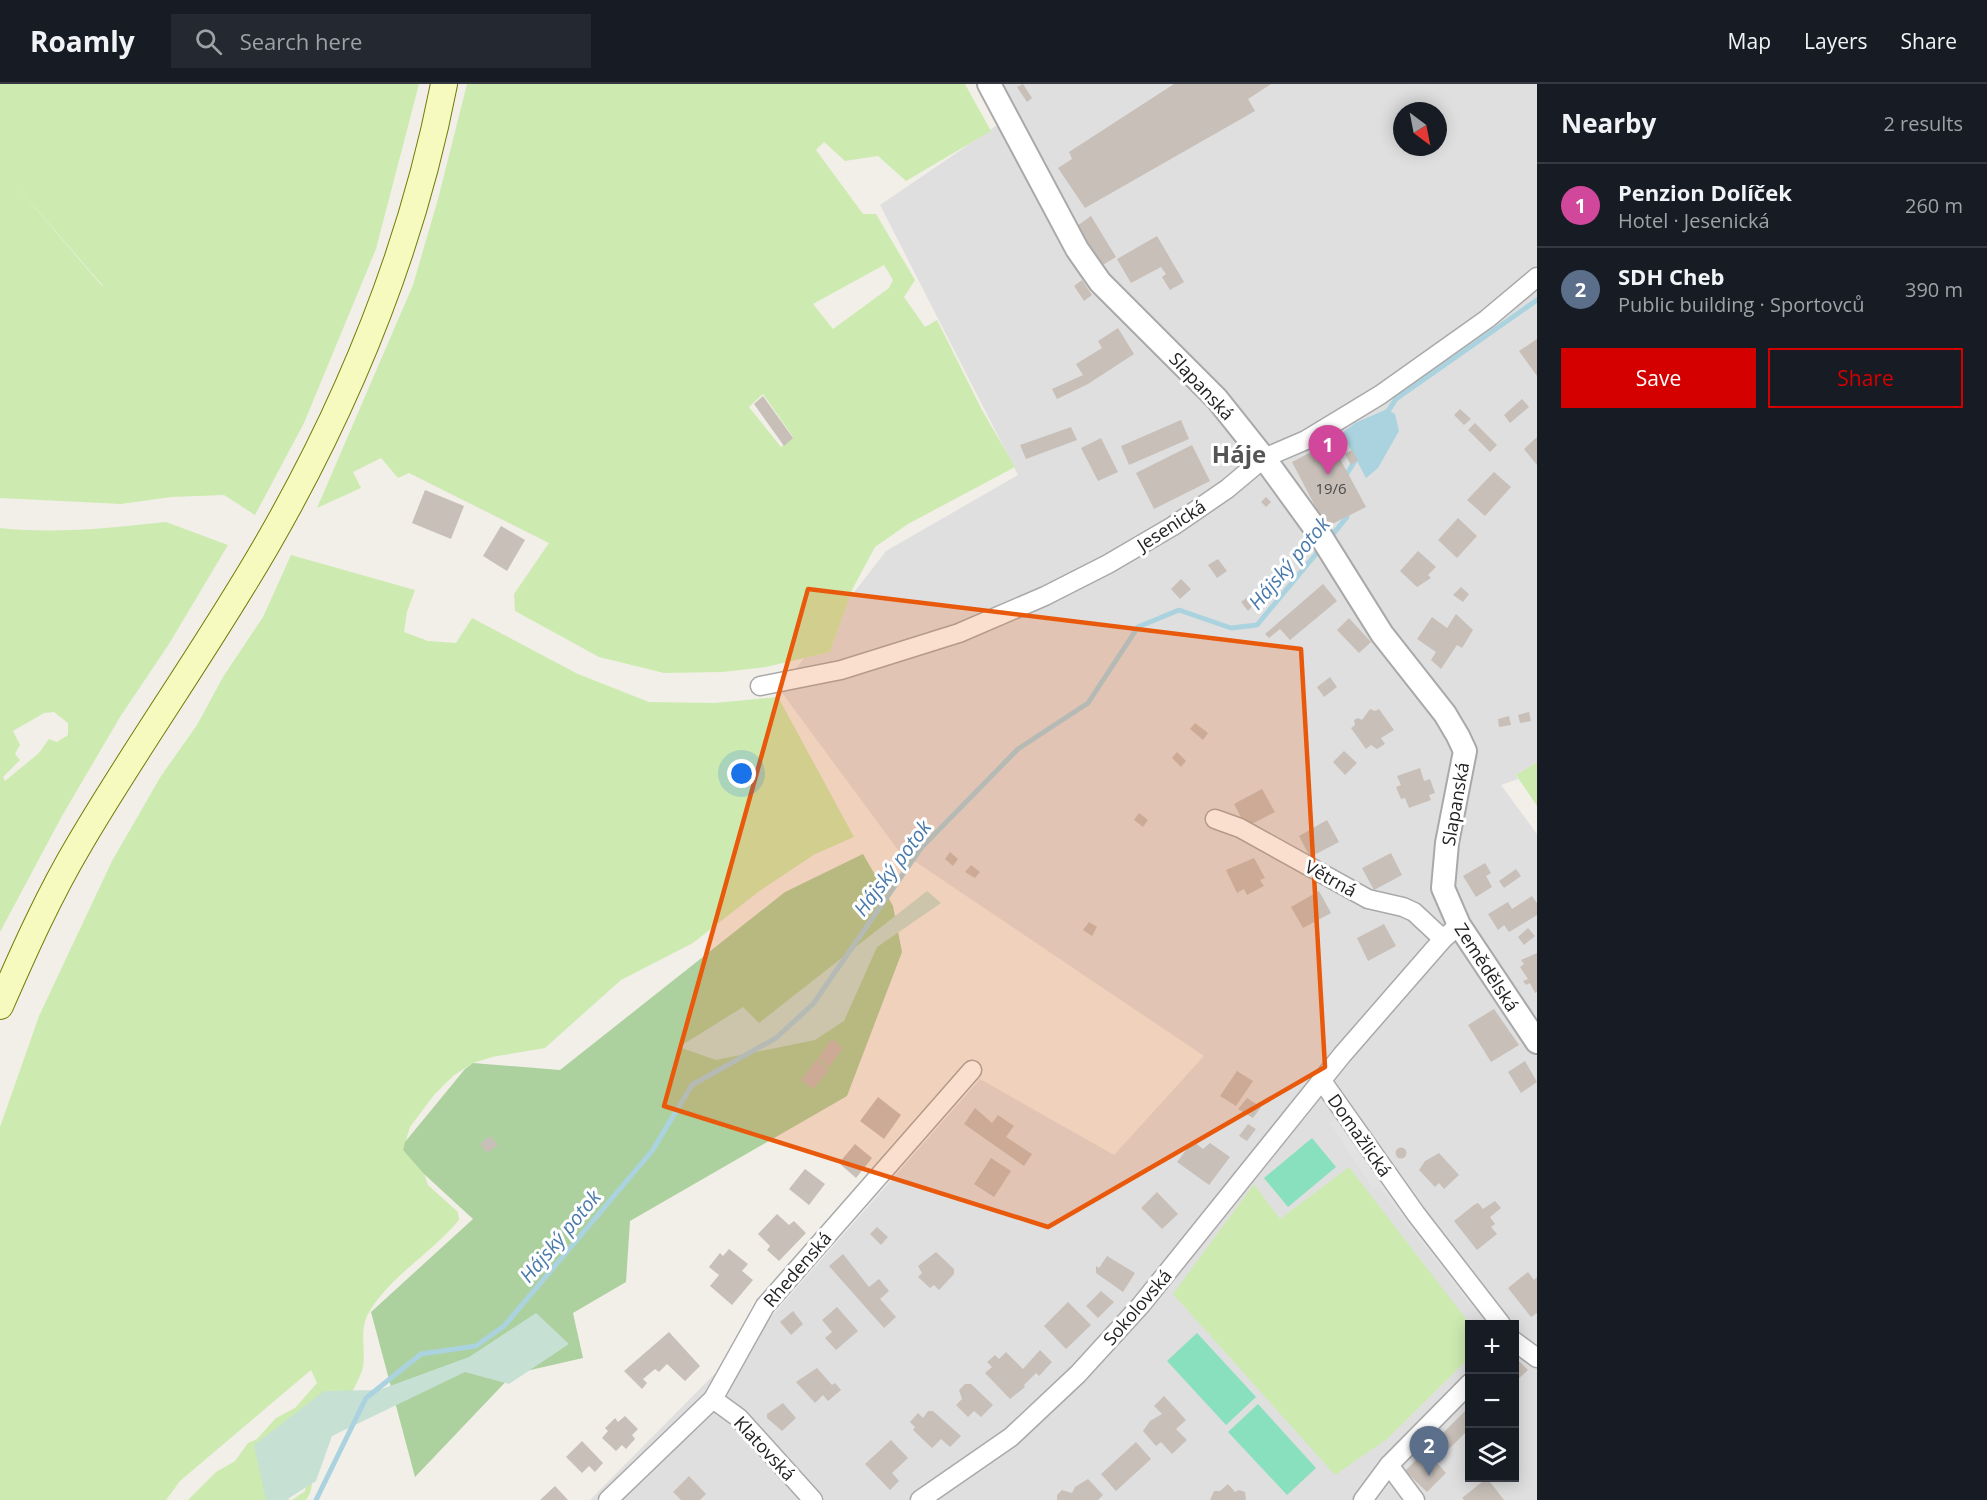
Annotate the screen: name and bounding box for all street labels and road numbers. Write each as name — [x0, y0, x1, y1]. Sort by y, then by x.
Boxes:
street label: Slapanská — [1164, 347, 1240, 425]
street label: Jesenická — [1130, 494, 1210, 557]
street label: Slapanská — [1436, 760, 1474, 848]
street label: Větrná — [1301, 854, 1361, 902]
street label: Zemědělská — [1449, 918, 1525, 1016]
street label: Domažlická — [1323, 1089, 1397, 1181]
street label: Rhedenská — [758, 1226, 836, 1312]
street label: Sokolovská — [1097, 1264, 1177, 1350]
street label: Klatovská — [729, 1411, 801, 1485]

